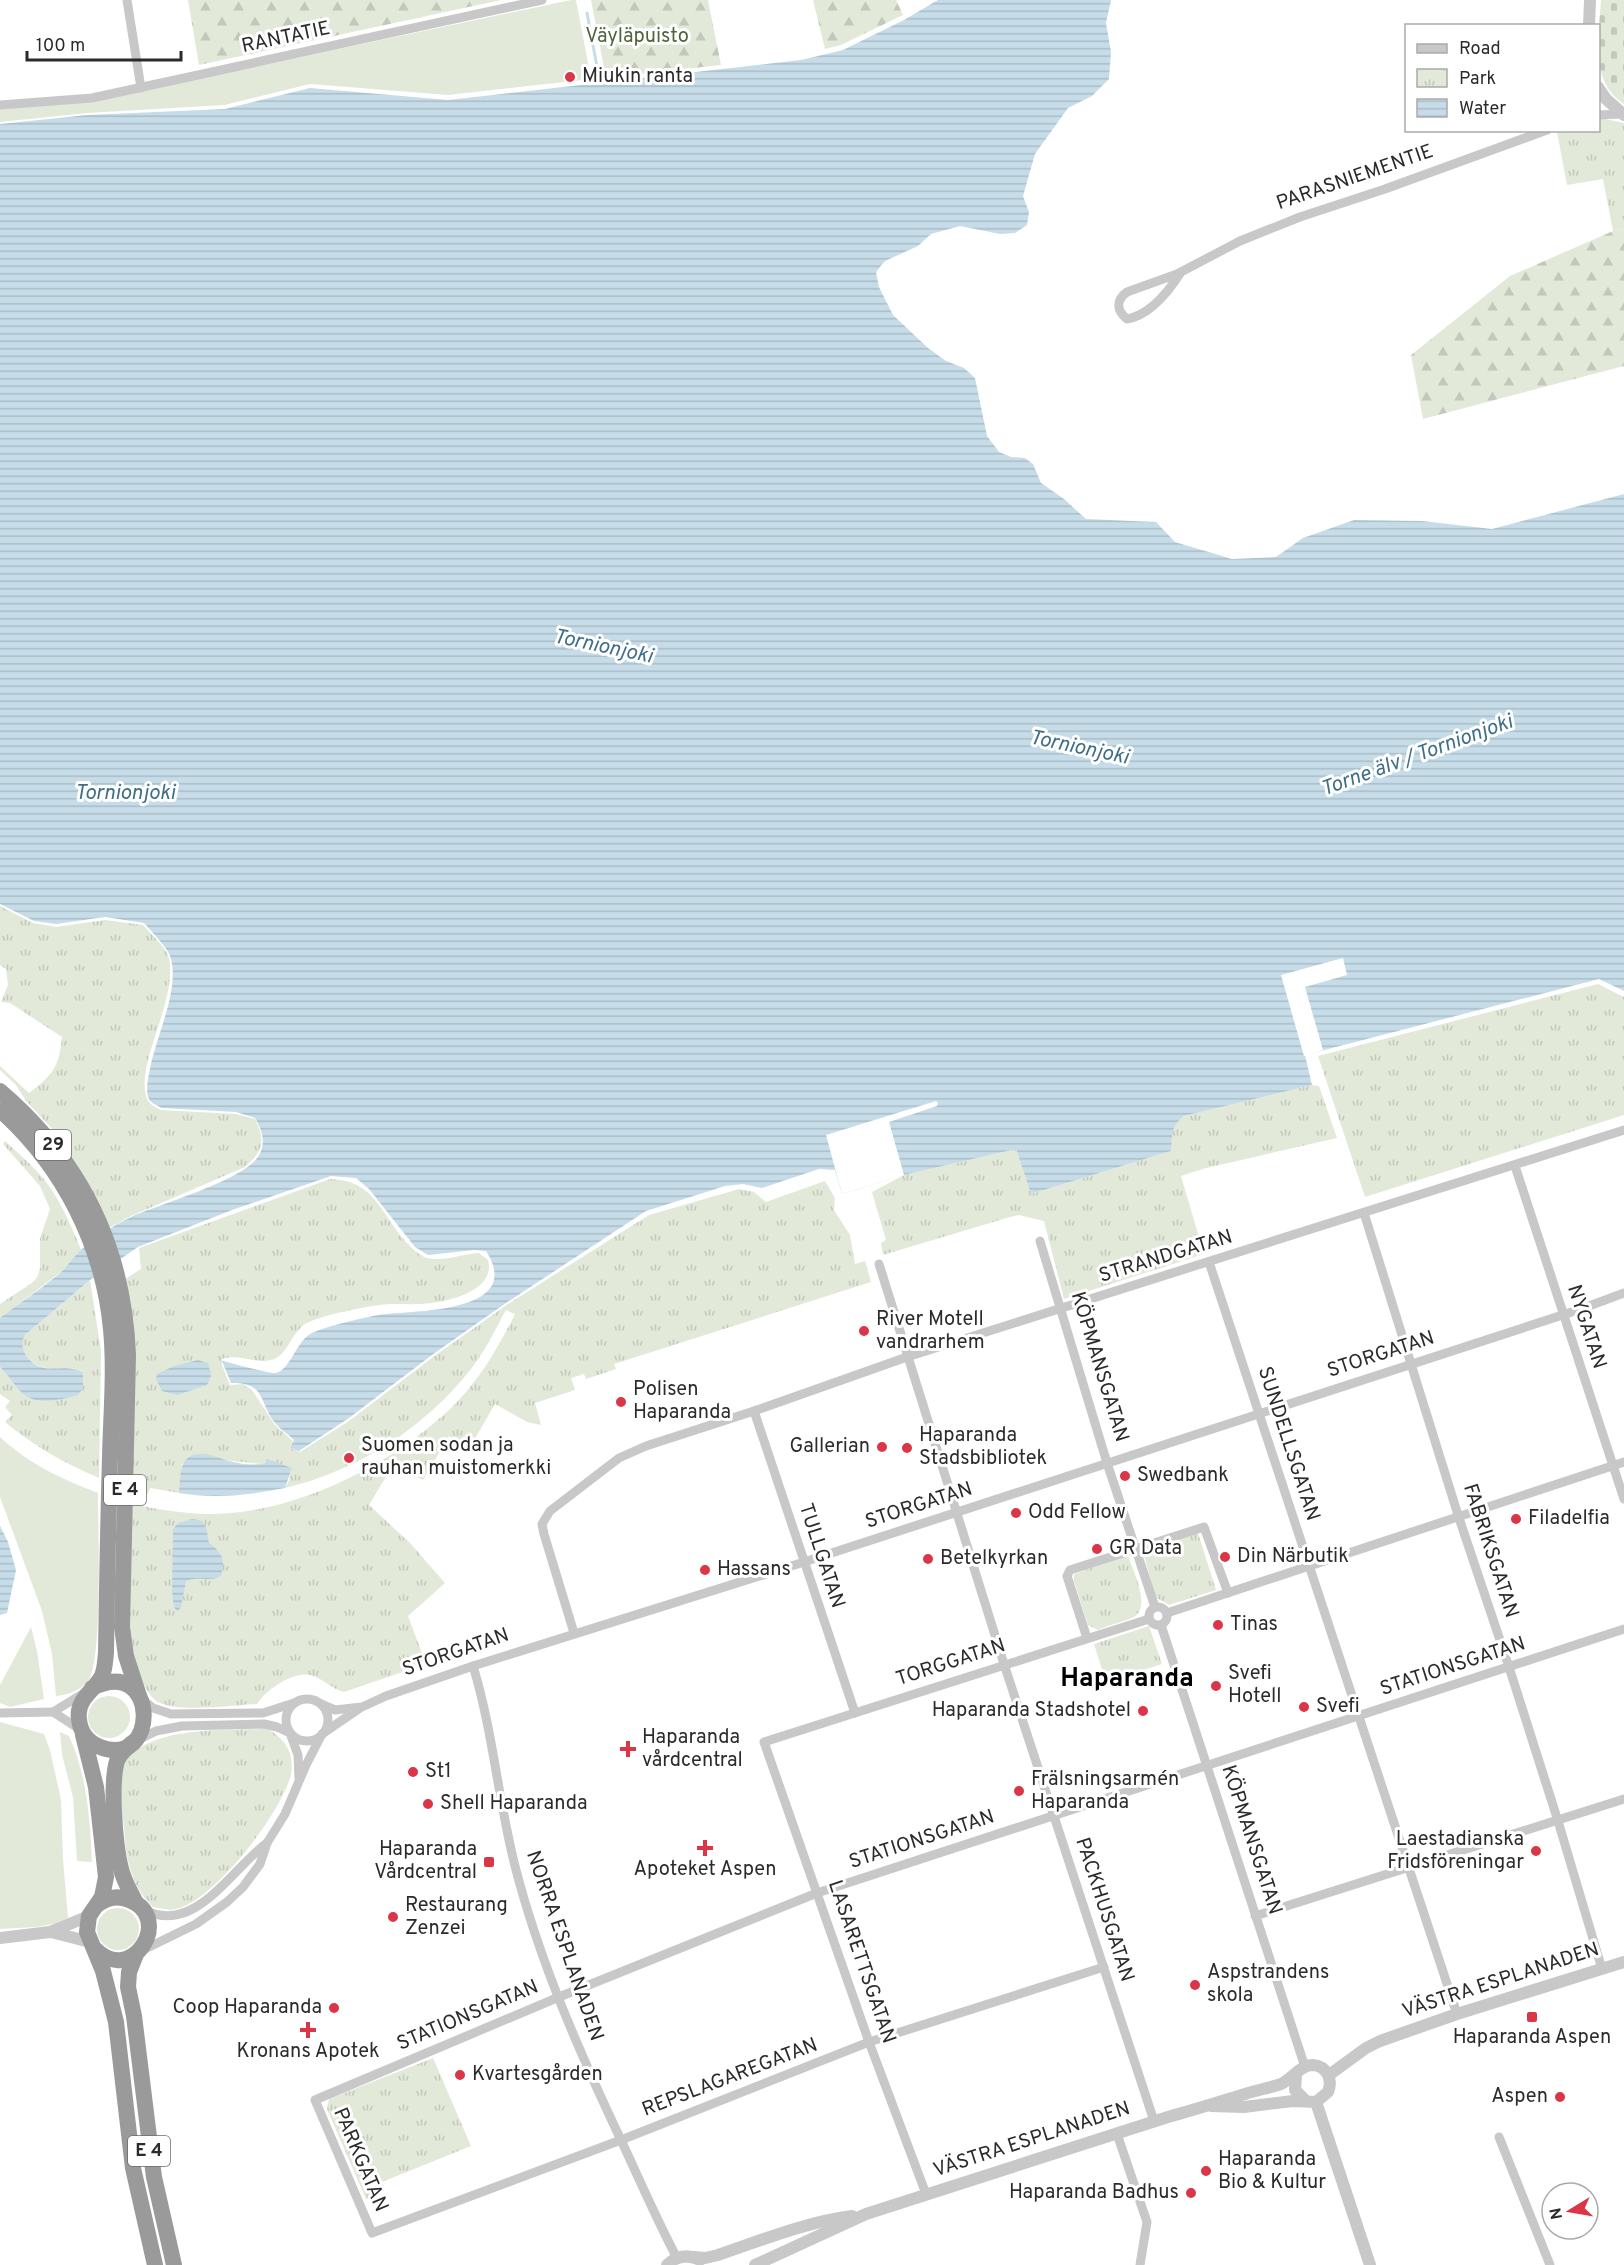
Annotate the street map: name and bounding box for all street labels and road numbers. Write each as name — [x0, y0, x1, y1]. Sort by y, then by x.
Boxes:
street label: RANTATIE — [239, 16, 333, 60]
street label: PARASNIEMENTIE — [1273, 139, 1437, 217]
road number: 29 — [35, 1130, 71, 1160]
street label: STRANDGATAN — [1096, 1224, 1236, 1290]
street label: NYGATAN — [1560, 1282, 1612, 1372]
street label: KÖPMANSGATAN — [1064, 1288, 1135, 1445]
street label: STORGATAN — [1324, 1325, 1438, 1385]
street label: SUNDELLSGATAN — [1251, 1364, 1325, 1524]
road number: E 4 — [104, 1475, 146, 1505]
street label: STORGATAN — [862, 1476, 976, 1536]
street label: FABRIKSGATAN — [1456, 1481, 1524, 1621]
street label: TULLGATAN — [792, 1500, 850, 1612]
street label: STORGATAN — [399, 1623, 513, 1683]
street label: STATIONSGATAN — [1377, 1631, 1529, 1703]
street label: TORGGATAN — [893, 1633, 1009, 1693]
street label: KÖPMANSGATAN — [1215, 1762, 1288, 1918]
street label: STATIONSGATAN — [846, 1804, 998, 1876]
street label: PACKHUSGATAN — [1068, 1835, 1140, 1985]
street label: NORRA ESPLANADEN — [519, 1847, 609, 2045]
street label: LASARETTSGATAN — [821, 1877, 901, 2047]
street label: VÄSTRA ESPLANADEN — [1399, 1936, 1603, 2025]
street label: STATIONSGATAN — [393, 1974, 543, 2058]
street label: REPSLAGAREGATAN — [638, 2033, 822, 2123]
street label: VÄSTRA ESPLANADEN — [930, 2095, 1134, 2184]
street label: PARKGATAN — [326, 2104, 394, 2216]
road number: E 4 — [128, 2136, 170, 2166]

